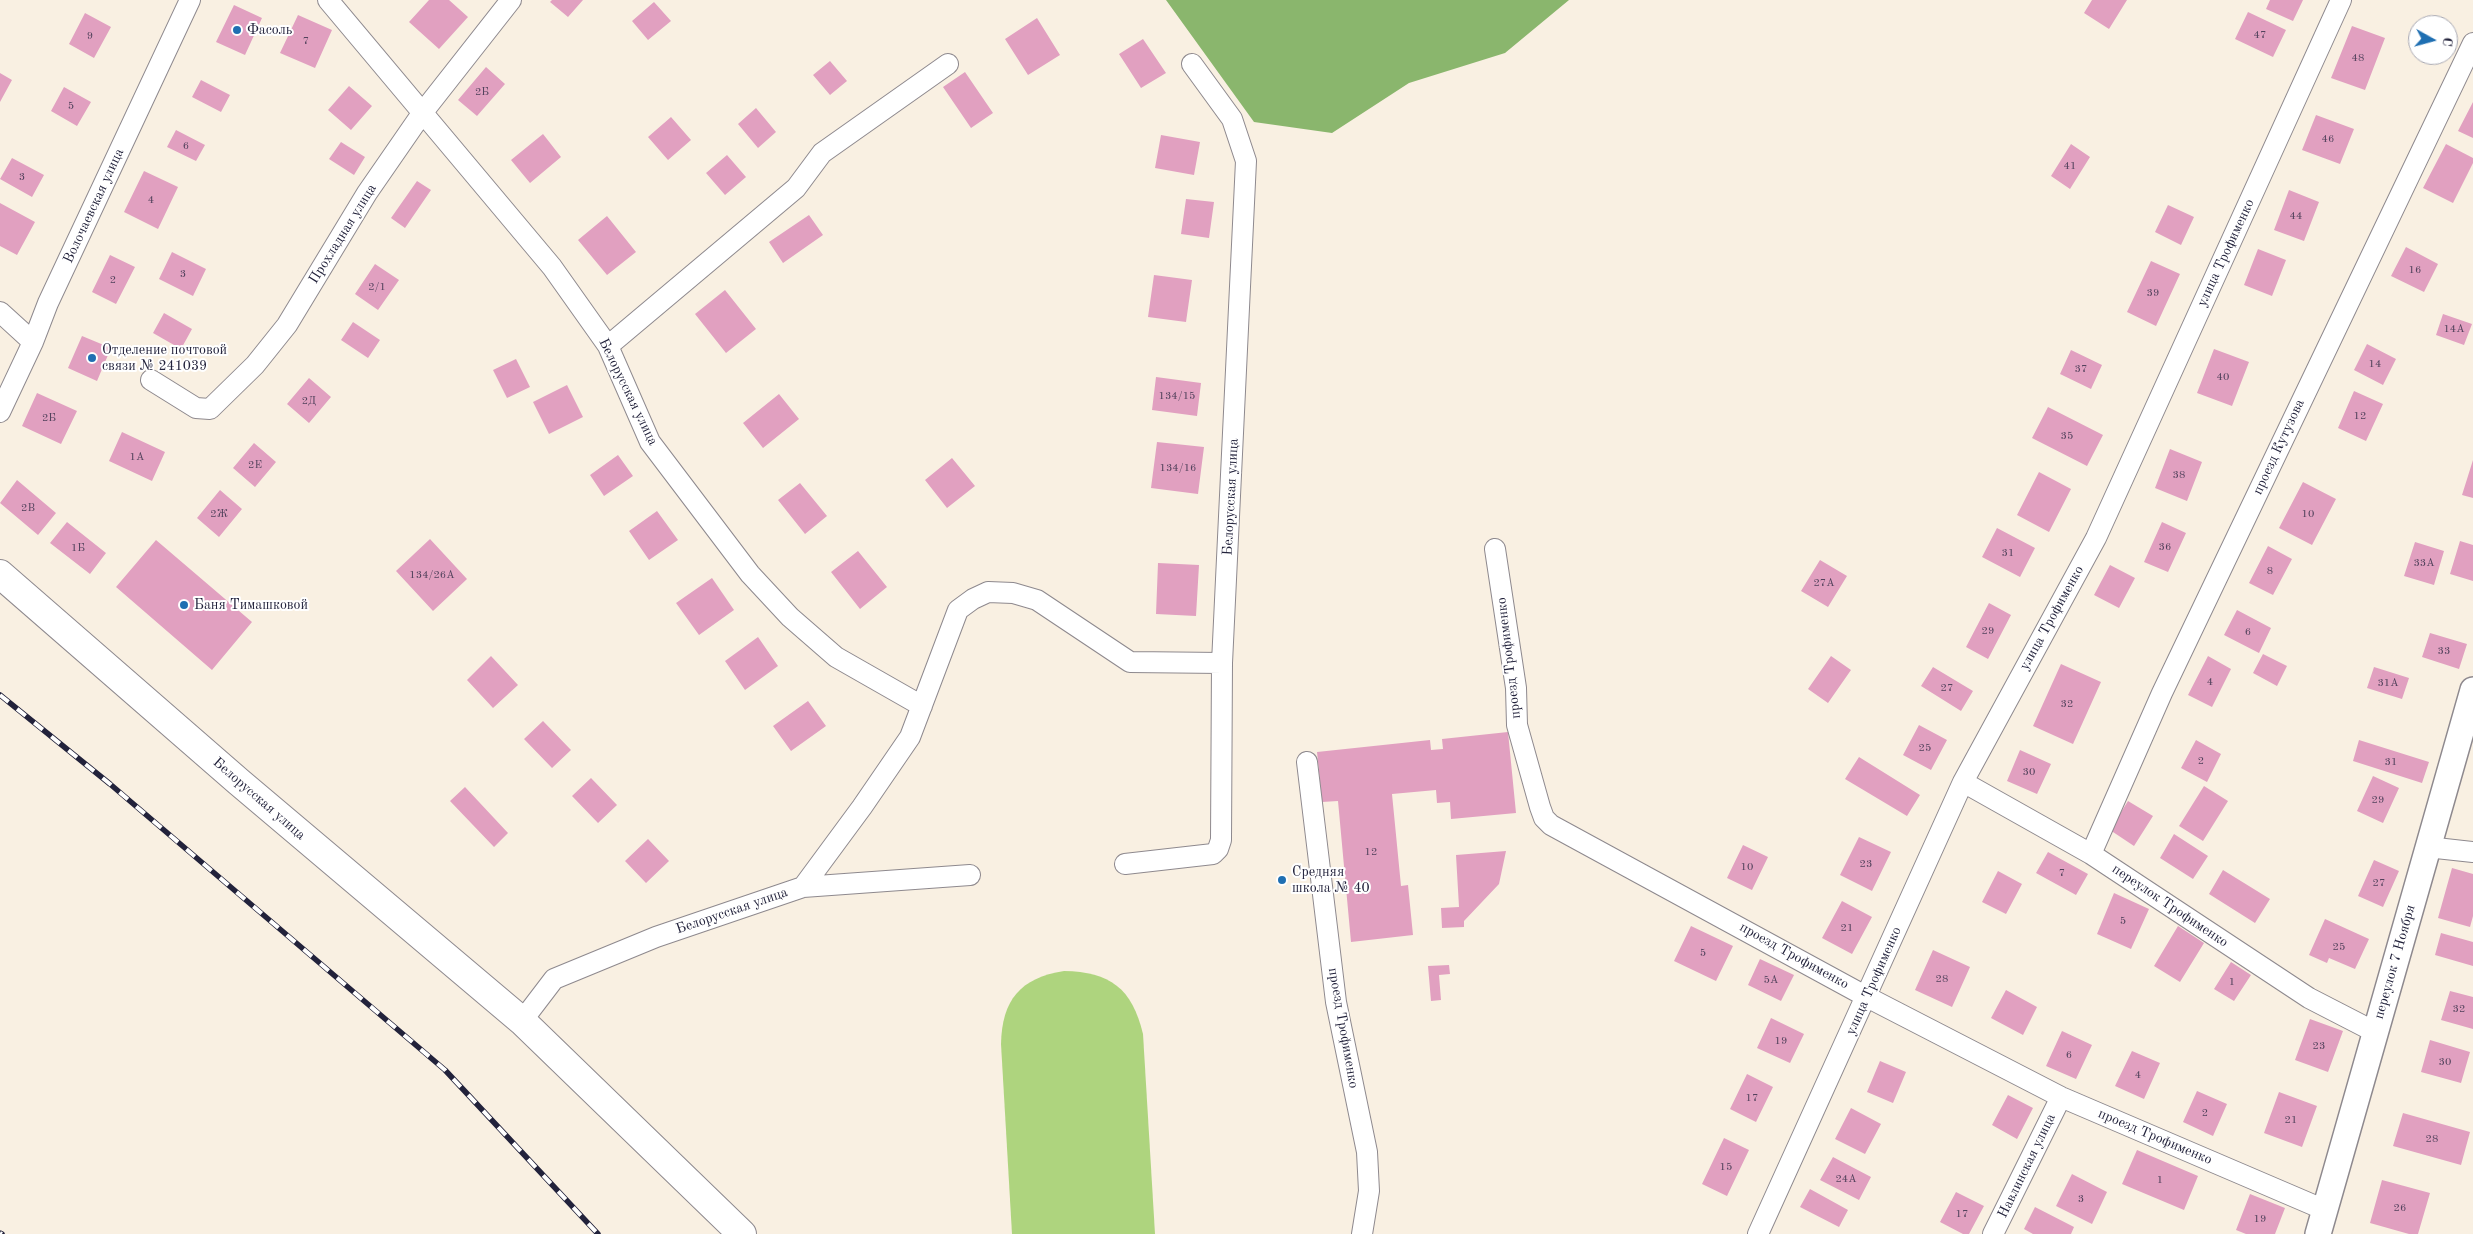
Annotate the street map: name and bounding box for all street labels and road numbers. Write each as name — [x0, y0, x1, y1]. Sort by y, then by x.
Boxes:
street label: Волочаевская улица — [60, 146, 128, 266]
street label: Прохладная улица — [306, 181, 380, 287]
street label: улица Трофименко — [2194, 196, 2258, 310]
street label: Белорусская улица — [595, 336, 661, 448]
street label: проезд Кутузова — [2250, 397, 2308, 497]
street label: Белорусская улица — [1220, 438, 1242, 556]
street label: улица Трофименко — [2016, 563, 2088, 673]
street label: проезд Трофименко — [1493, 596, 1525, 720]
street label: Белорусская улица — [209, 754, 309, 844]
street label: переулок Трофименко — [2109, 861, 2231, 951]
street label: Белорусская улица — [674, 884, 790, 938]
street label: переулок 7 Ноября — [2371, 903, 2419, 1021]
street label: проезд Трофименко — [1736, 919, 1852, 993]
street label: улица Трофименко — [1843, 924, 1905, 1038]
street label: проезд Трофименко — [1324, 966, 1362, 1090]
street label: проезд Трофименко — [2095, 1105, 2215, 1169]
street label: Навлинская улица — [1994, 1111, 2060, 1221]

